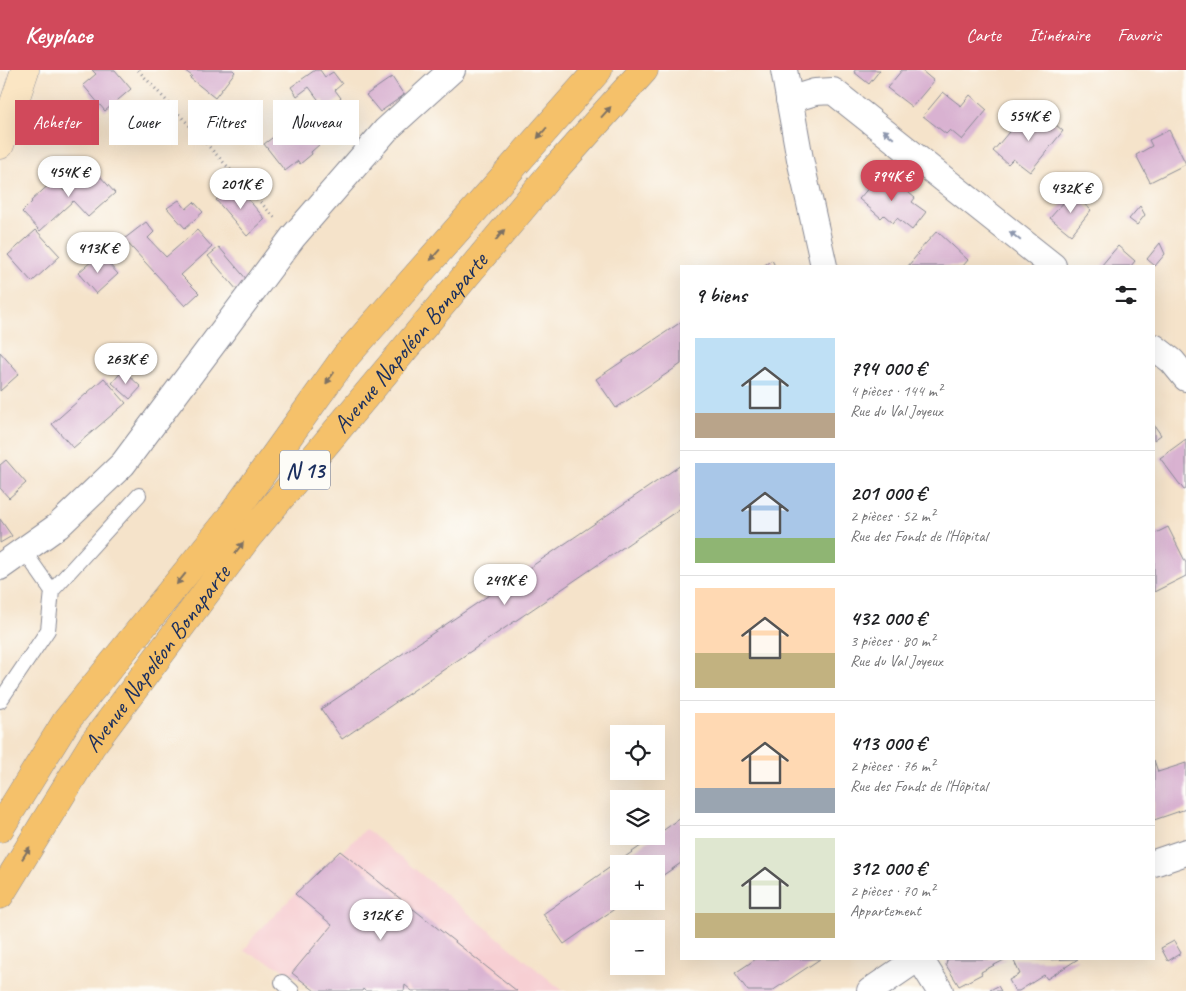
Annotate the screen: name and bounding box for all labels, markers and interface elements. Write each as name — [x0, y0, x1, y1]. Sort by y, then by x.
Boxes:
text: Keyplace — [25, 20, 92, 50]
text: Carte — [966, 24, 1001, 46]
text: Itinéraire — [1029, 24, 1090, 46]
text: Favoris — [1118, 24, 1161, 46]
chip: Acheter — [15, 100, 99, 145]
chip: Louer — [109, 100, 178, 145]
chip: Filtres — [188, 100, 263, 145]
chip: Nouveau — [273, 100, 359, 145]
pin: 554K € — [988, 100, 1070, 142]
text: 554K € — [1009, 106, 1049, 126]
one-way arrow — [600, 107, 612, 119]
one-way arrow — [536, 126, 548, 138]
one-way arrow — [882, 129, 895, 140]
pin: 454K € — [28, 156, 110, 198]
pin: 794K € — [851, 160, 933, 202]
text: 454K € — [49, 162, 89, 182]
text: 794K € — [872, 166, 912, 186]
pin: 201K € — [200, 168, 282, 210]
pin: 432K € — [1030, 172, 1112, 214]
text: 201K € — [221, 174, 261, 194]
text: 432K € — [1051, 178, 1091, 198]
one-way arrow — [495, 229, 506, 242]
one-way arrow — [1009, 230, 1022, 241]
pin: 413K € — [57, 232, 139, 274]
text: 413K € — [78, 238, 118, 258]
street label: Avenue Napoléon Bonaparte — [326, 245, 495, 439]
one-way arrow — [429, 248, 440, 261]
icon: filters — [1112, 281, 1140, 309]
text: 9 biens — [695, 282, 747, 308]
pin: 263K € — [85, 342, 167, 385]
text: 263K € — [105, 349, 147, 369]
text: 794 000 € — [850, 355, 926, 381]
icon: home — [735, 358, 795, 418]
one-way arrow — [324, 371, 335, 384]
text: 4 pièces · 144 m² — [850, 381, 942, 401]
text: Rue du Val Joyeux — [850, 401, 943, 421]
road number: N 13 — [280, 450, 330, 490]
text: 201 000 € — [850, 480, 926, 506]
icon: home — [735, 483, 795, 543]
text: 2 pièces · 52 m² — [850, 506, 935, 526]
text: Rue des Fonds de l'Hôpital — [850, 526, 987, 546]
one-way arrow — [234, 542, 245, 555]
street label: Avenue Napoléon Bonaparte — [77, 557, 238, 758]
pin: 249K € — [464, 564, 546, 606]
text: 249K € — [485, 570, 525, 590]
one-way arrow — [175, 572, 186, 585]
text: 432 000 € — [850, 605, 926, 631]
icon: home — [735, 608, 795, 668]
text: 3 pièces · 80 m² — [850, 631, 935, 651]
text: Rue du Val Joyeux — [850, 651, 943, 671]
map controls — [610, 725, 665, 975]
button: locate — [610, 725, 665, 780]
text: 413 000 € — [850, 730, 926, 756]
icon: home — [735, 733, 795, 793]
text: 2 pièces · 76 m² — [850, 756, 935, 776]
text: Rue des Fonds de l'Hôpital — [850, 776, 987, 796]
button: layers — [610, 790, 665, 845]
one-way arrow — [21, 847, 30, 860]
button: + — [610, 855, 665, 910]
text: 312 000 € — [850, 855, 926, 881]
icon: home — [735, 858, 795, 918]
text: 2 pièces · 70 m² — [850, 881, 935, 901]
pin: 312K € — [340, 898, 422, 941]
text: Appartement — [850, 901, 921, 921]
text: 312K € — [361, 905, 401, 925]
button: − — [610, 920, 665, 975]

